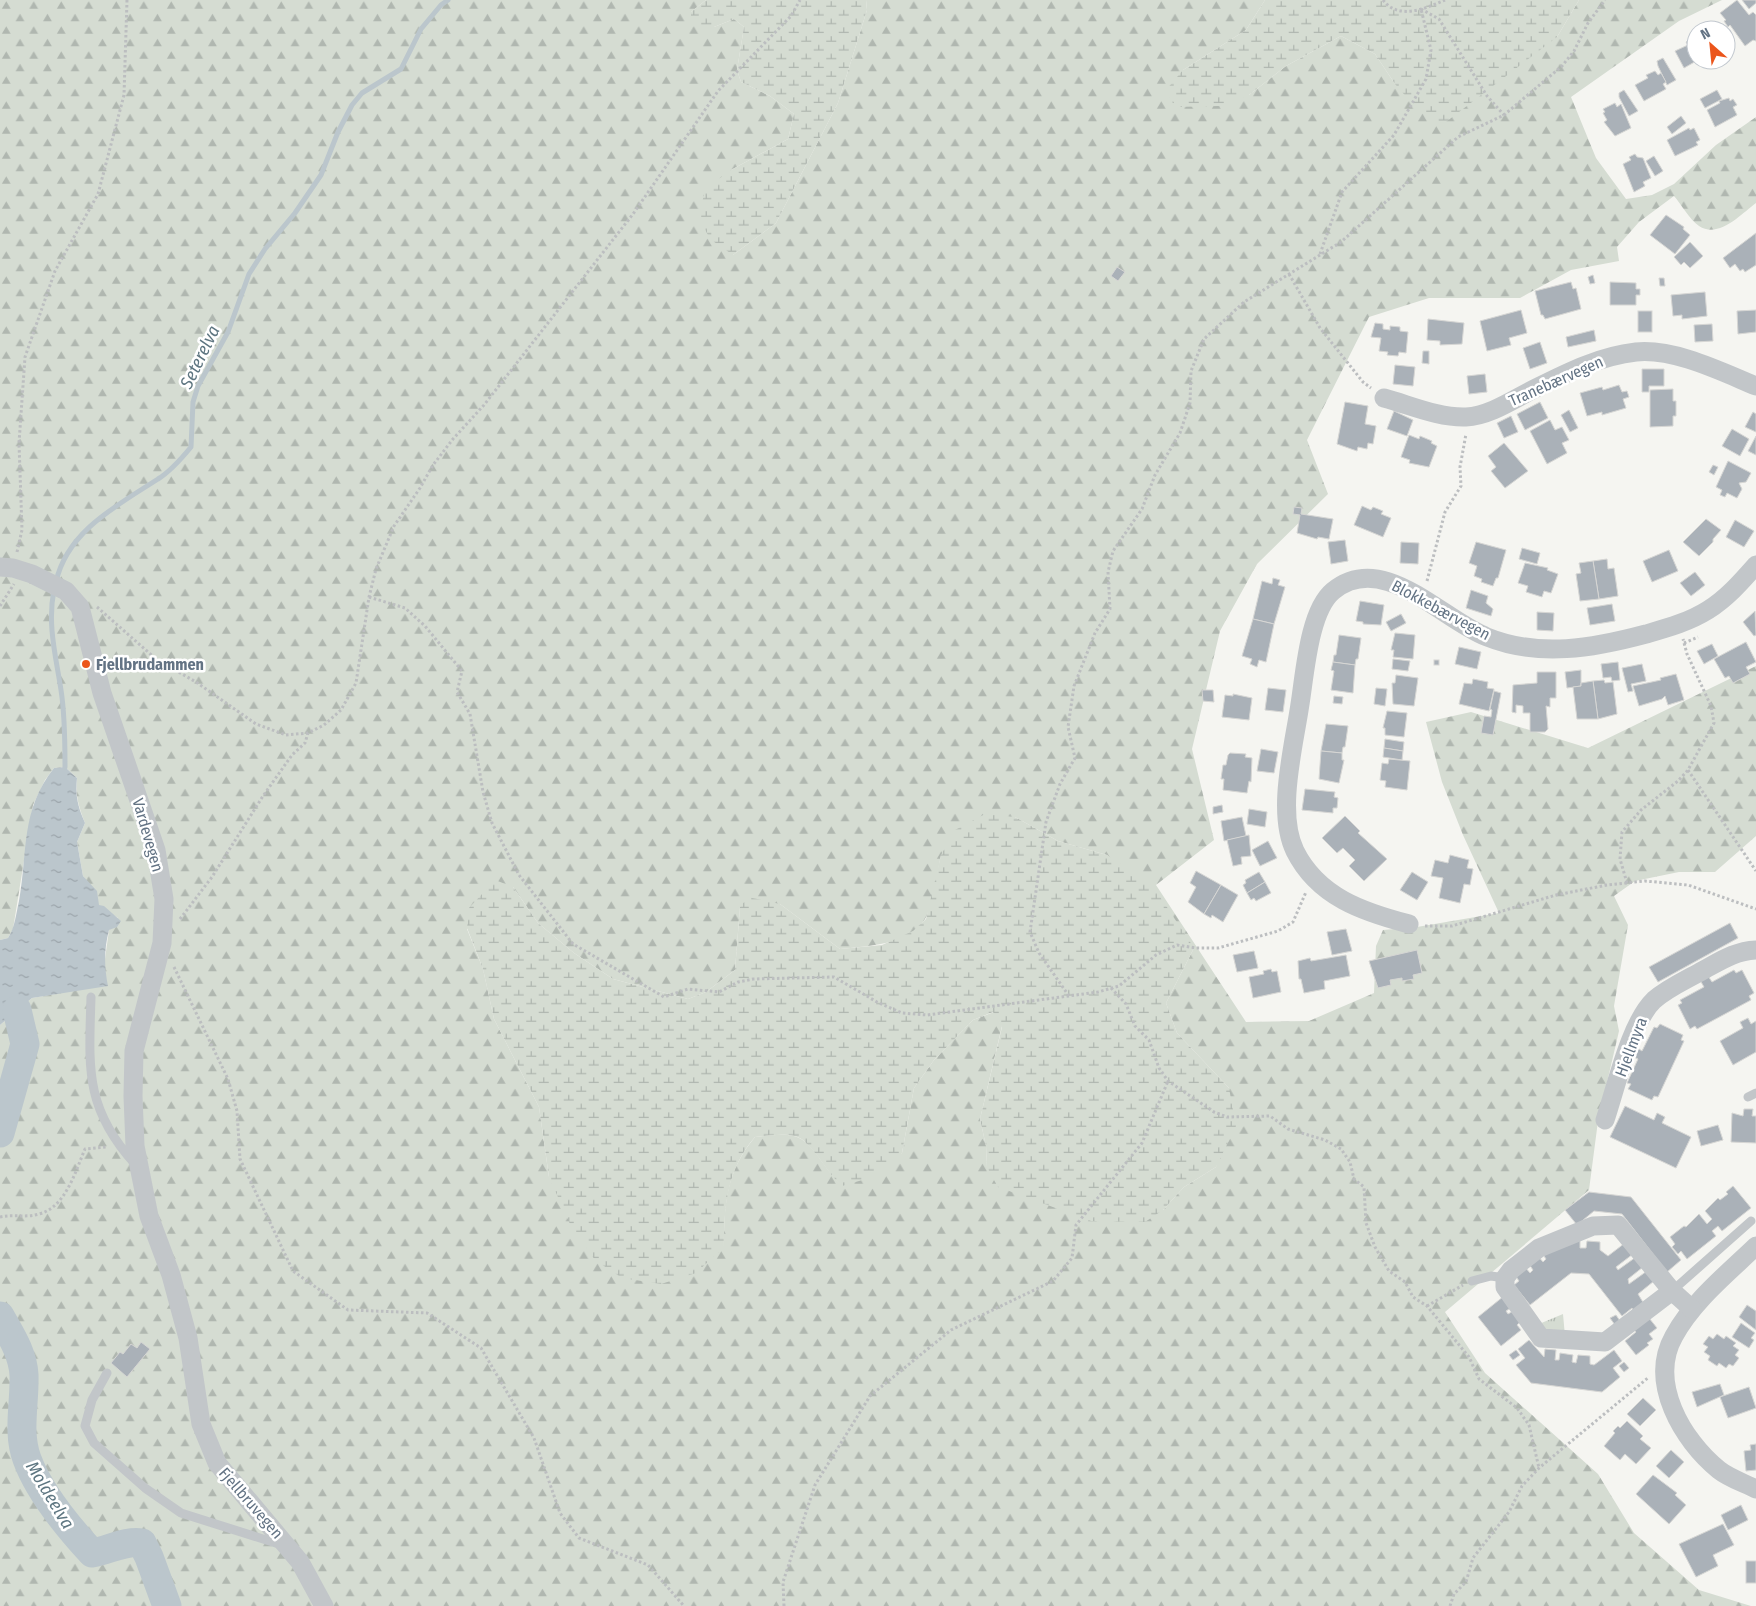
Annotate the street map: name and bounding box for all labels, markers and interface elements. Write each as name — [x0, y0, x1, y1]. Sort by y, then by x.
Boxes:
north arrow — [1686, 20, 1736, 70]
text: N — [1698, 24, 1713, 43]
water label: Seterelva — [175, 322, 225, 393]
street label: Tranebærvegen — [1506, 352, 1606, 410]
street label: Blokkebærvegen — [1389, 576, 1493, 644]
place label: Fjellbrudammen — [96, 655, 204, 674]
marker: Fjellbrudammen — [80, 658, 92, 670]
street label: Vardevegen — [128, 796, 168, 874]
street label: Hjellmyra — [1611, 1014, 1651, 1080]
water label: Moldeelva — [21, 1457, 79, 1533]
street label: Fjellbruvegen — [215, 1464, 287, 1542]

